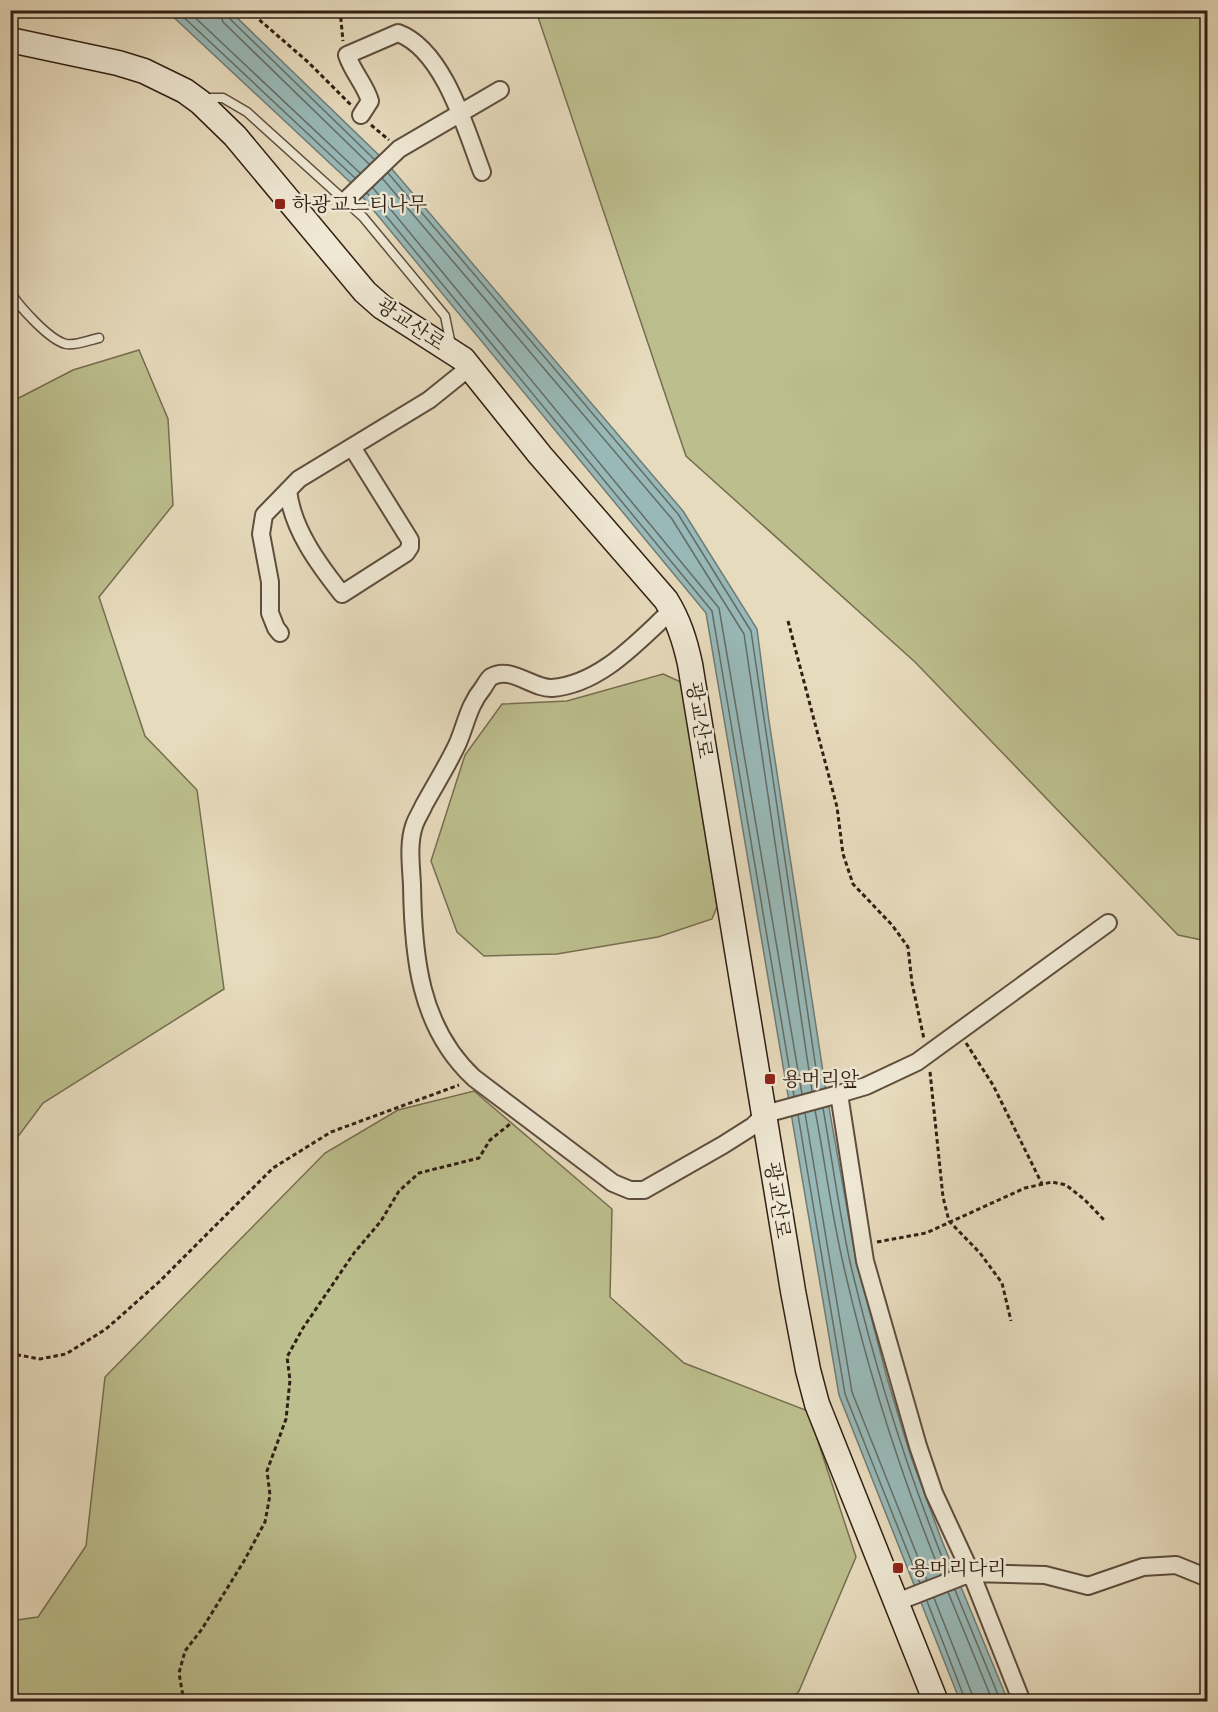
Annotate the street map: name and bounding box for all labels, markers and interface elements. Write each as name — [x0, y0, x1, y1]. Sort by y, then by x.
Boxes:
place label: 하광교느티나무 — [292, 192, 427, 216]
marker: 하광교느티나무 — [273, 197, 287, 211]
street label: 광교산로 — [372, 292, 450, 356]
street label: 광교산로 — [682, 680, 718, 760]
place label: 용머리앞 — [782, 1067, 860, 1091]
marker: 용머리앞 — [763, 1072, 777, 1086]
street label: 광교산로 — [760, 1160, 796, 1240]
place label: 용머리다리 — [910, 1556, 1007, 1580]
marker: 용머리다리 — [891, 1561, 905, 1575]

